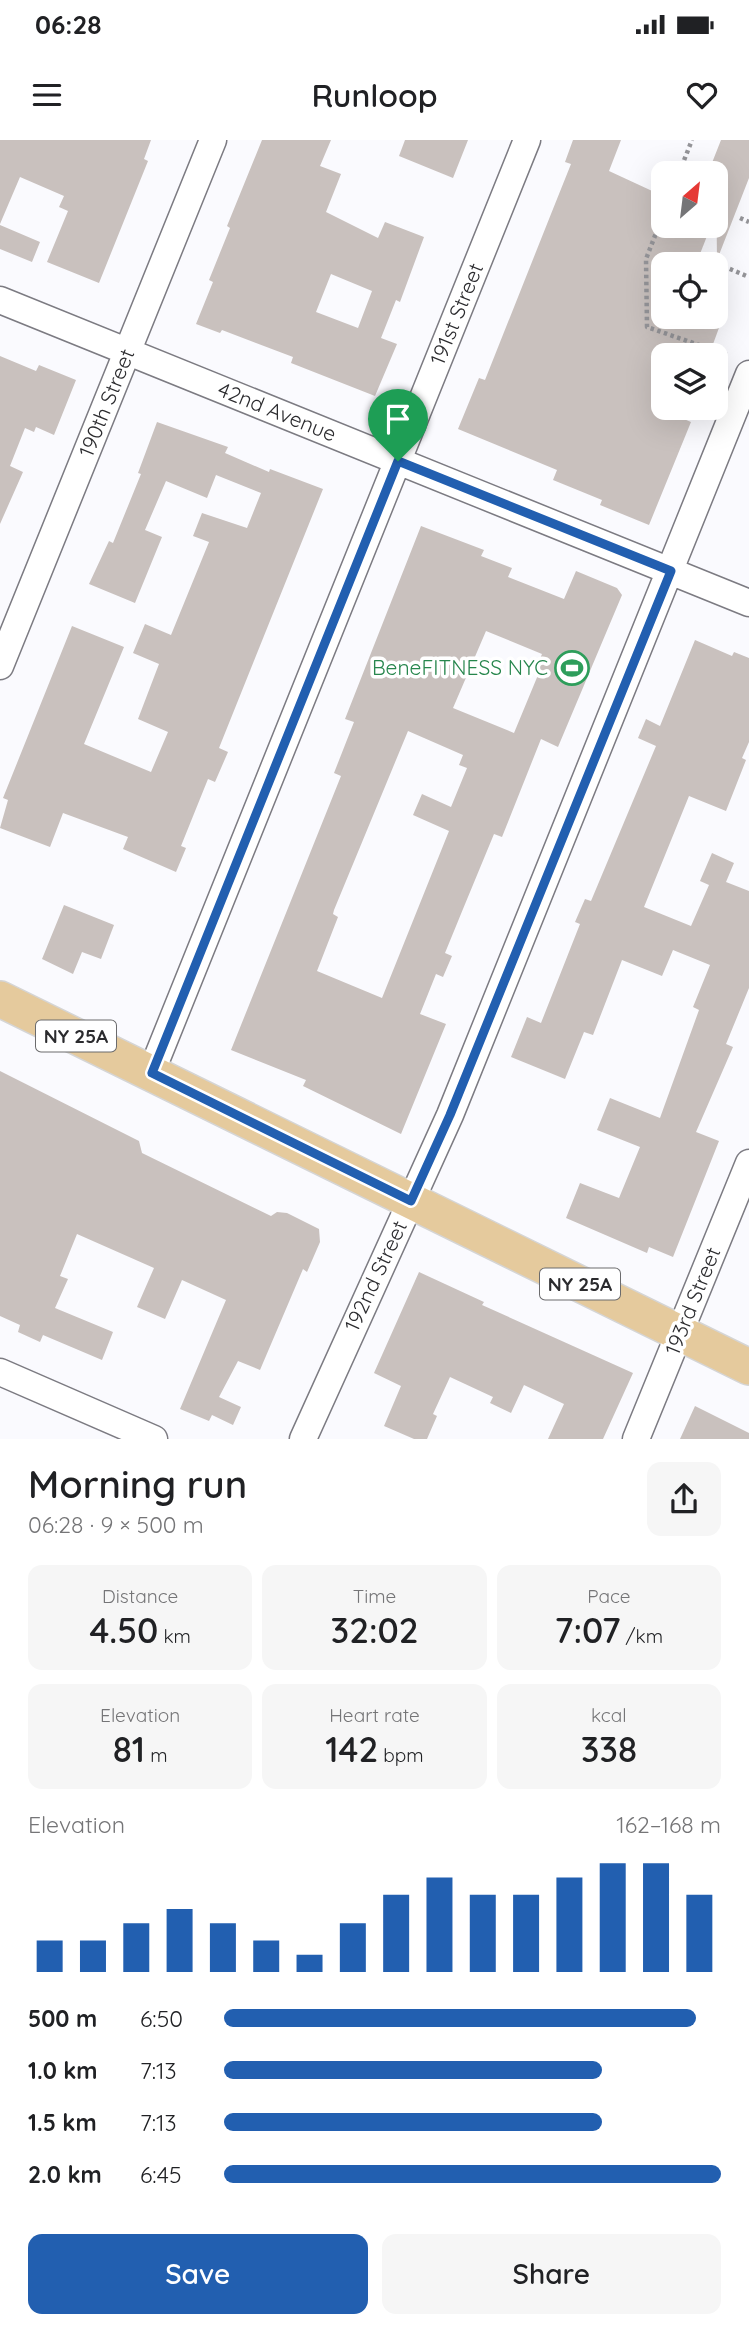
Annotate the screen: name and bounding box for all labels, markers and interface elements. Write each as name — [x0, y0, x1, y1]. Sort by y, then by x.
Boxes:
text: 06:28 — [35, 8, 101, 41]
text: Runloop — [311, 75, 438, 115]
icon: menu — [28, 76, 66, 114]
icon: heart — [683, 76, 721, 114]
north arrow — [651, 161, 728, 238]
map controls — [651, 161, 728, 420]
button: locate — [651, 252, 728, 329]
street label: 191st Street — [424, 259, 488, 368]
button: layers — [651, 343, 728, 420]
street label: 190th Street — [73, 345, 140, 460]
street label: 42nd Avenue — [214, 376, 340, 447]
pin — [368, 389, 428, 461]
icon: arrive — [379, 400, 417, 438]
sports icon: BeneFITNESS NYC — [553, 649, 591, 687]
place label: BeneFITNESS NYC — [372, 654, 548, 680]
road number: NY 25A — [36, 1020, 116, 1052]
street label: 192nd Street — [338, 1216, 412, 1335]
street label: 193rd Street — [659, 1243, 725, 1358]
road number: NY 25A — [540, 1268, 620, 1300]
text: Morning run — [28, 1460, 247, 1508]
button: share — [647, 1462, 721, 1536]
text: 06:28 · 9 × 500 m — [28, 1510, 204, 1539]
text: Distance — [102, 1584, 178, 1608]
text: Time — [353, 1584, 396, 1608]
text: Pace — [587, 1584, 630, 1608]
text: 4.50 — [89, 1608, 158, 1652]
text: 32:02 — [331, 1608, 418, 1652]
text: 7:07 — [555, 1608, 620, 1652]
text: km — [158, 1624, 191, 1648]
text: /km — [620, 1624, 663, 1648]
text: Elevation — [100, 1703, 180, 1727]
text: Heart rate — [329, 1703, 420, 1727]
text: kcal — [591, 1703, 627, 1727]
text: 81 — [113, 1727, 145, 1771]
text: 142 — [325, 1727, 378, 1771]
text: 338 — [581, 1727, 637, 1771]
text: m — [145, 1743, 168, 1767]
text: bpm — [378, 1743, 424, 1767]
text: Elevation — [28, 1810, 125, 1839]
text: 162–168 m — [616, 1810, 721, 1839]
text: 500 m — [28, 2004, 97, 2033]
text: 6:50 — [140, 2004, 183, 2033]
text: 1.0 km — [28, 2056, 98, 2085]
text: 7:13 — [140, 2056, 177, 2085]
text: 1.5 km — [28, 2108, 97, 2137]
text: 7:13 — [140, 2108, 177, 2137]
text: 2.0 km — [28, 2160, 102, 2189]
text: 6:45 — [140, 2160, 182, 2189]
button: Save — [28, 2234, 368, 2314]
button: Share — [382, 2234, 721, 2314]

